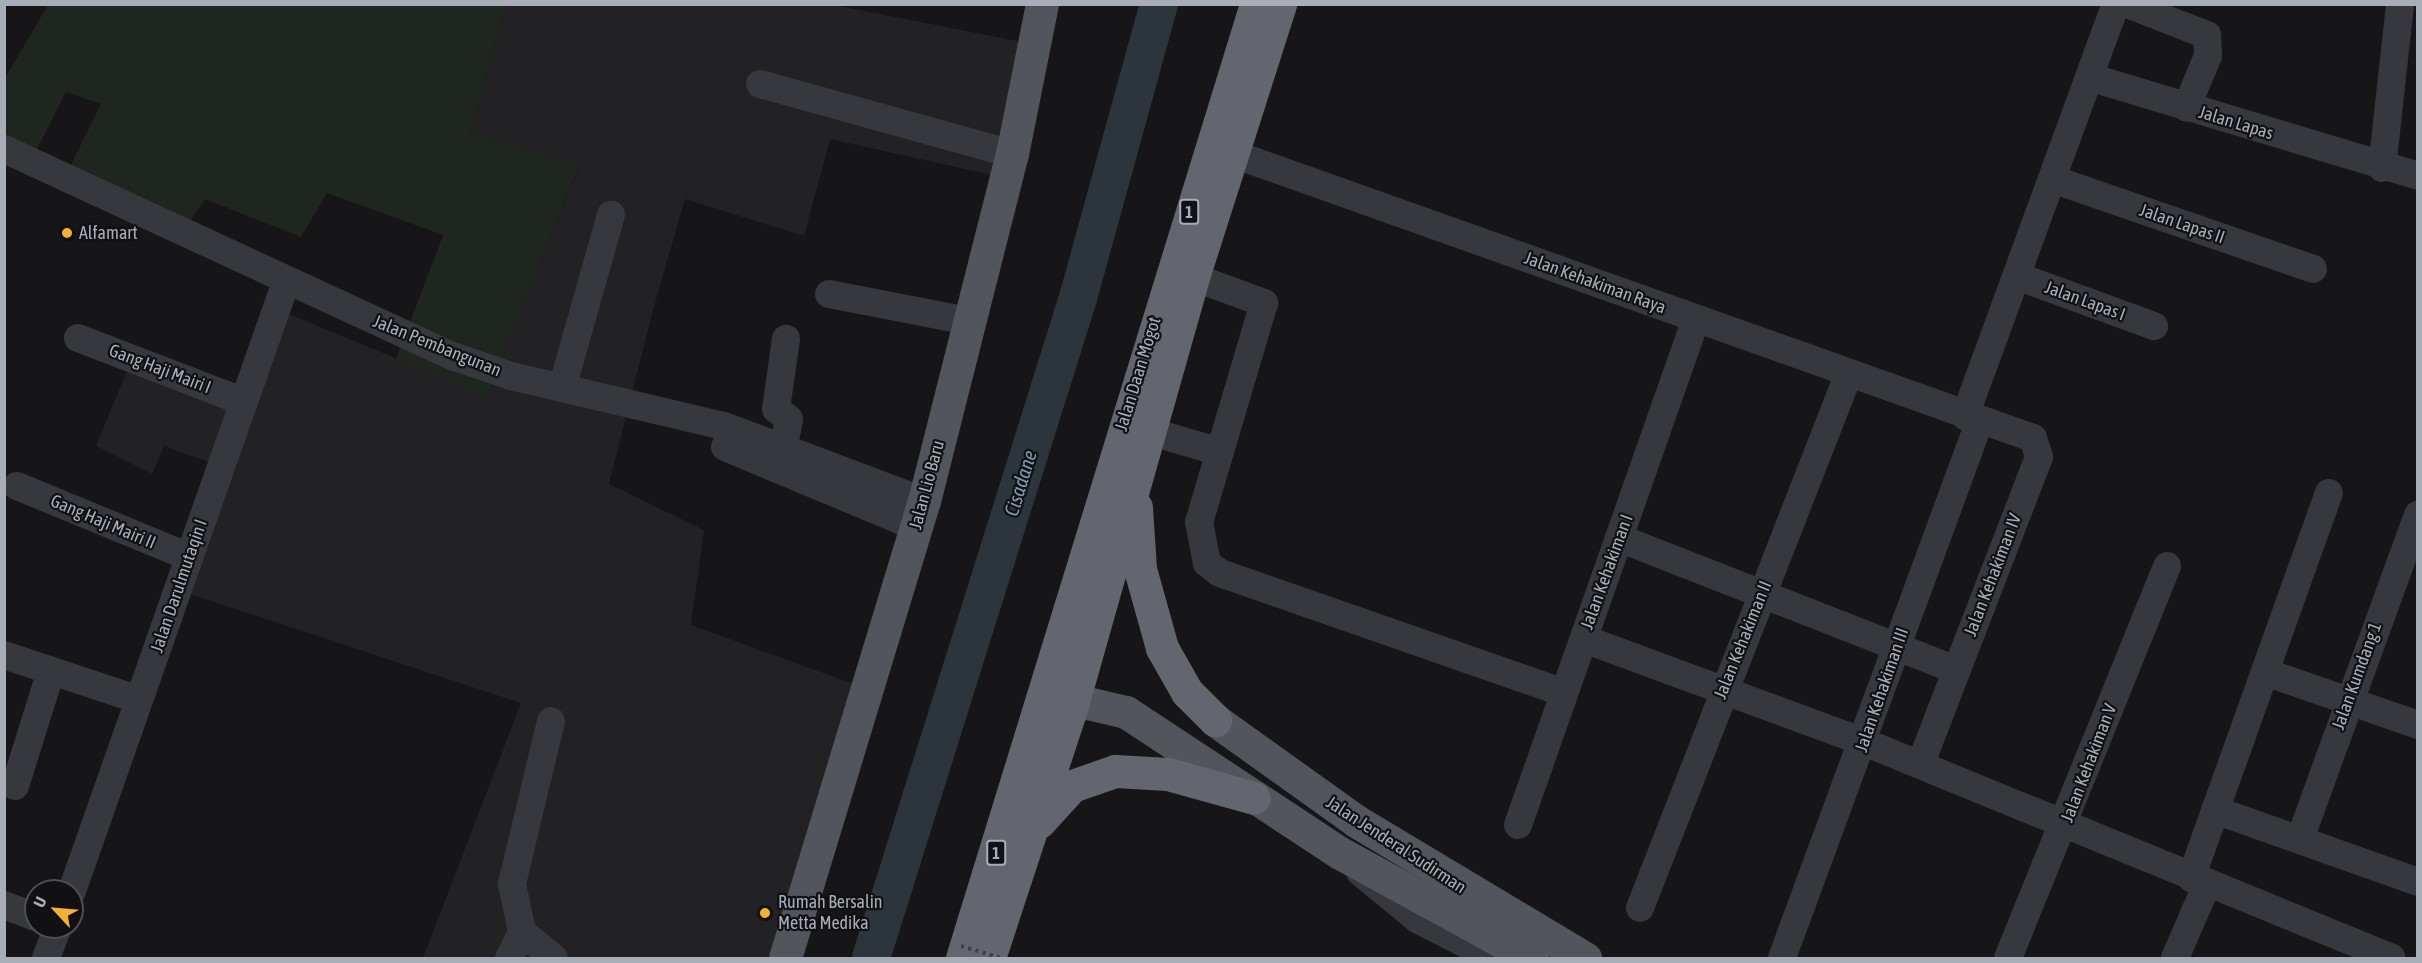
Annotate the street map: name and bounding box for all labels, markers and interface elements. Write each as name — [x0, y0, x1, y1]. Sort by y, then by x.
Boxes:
street label: Jalan Lapas — [2196, 101, 2276, 145]
road number: 1 — [1178, 199, 1200, 225]
street label: Jalan Lapas II — [2137, 199, 2227, 249]
place label: Alfamart — [79, 222, 138, 244]
marker: Alfamart — [60, 226, 74, 240]
street label: Jalan Kehakiman Raya — [1521, 247, 1669, 319]
street label: Jalan Lapas I — [2042, 276, 2128, 326]
street label: Jalan Pembangunan — [370, 310, 504, 382]
street label: Jalan Daan Mogot — [1110, 314, 1166, 434]
street label: Gang Haji Mairi I — [106, 340, 214, 398]
street label: Jalan Lio Baru — [905, 438, 949, 532]
water label: Cisadane — [999, 447, 1041, 519]
street label: Gang Haji Mairi II — [47, 490, 159, 554]
street label: Jalan Kehakiman IV — [1960, 511, 2026, 639]
street label: Jalan Kehakiman I — [1576, 512, 1638, 632]
street label: Jalan Darulmutaqin I — [146, 517, 212, 655]
street label: Jalan Kehakiman II — [1709, 578, 1777, 702]
street label: Jalan Kumdang 1 — [2328, 619, 2386, 733]
street label: Jalan Kehakiman III — [1851, 625, 1913, 755]
street label: Jalan Kehakiman V — [2057, 701, 2121, 825]
street label: Jalan Jenderal Sudirman — [1322, 792, 1470, 898]
road number: 1 — [986, 840, 1006, 866]
north arrow — [24, 879, 84, 939]
place label: Rumah Bersalin Metta Medika — [778, 892, 883, 934]
text: U — [29, 894, 50, 910]
marker: Rumah Bersalin Metta Medika — [756, 904, 774, 922]

